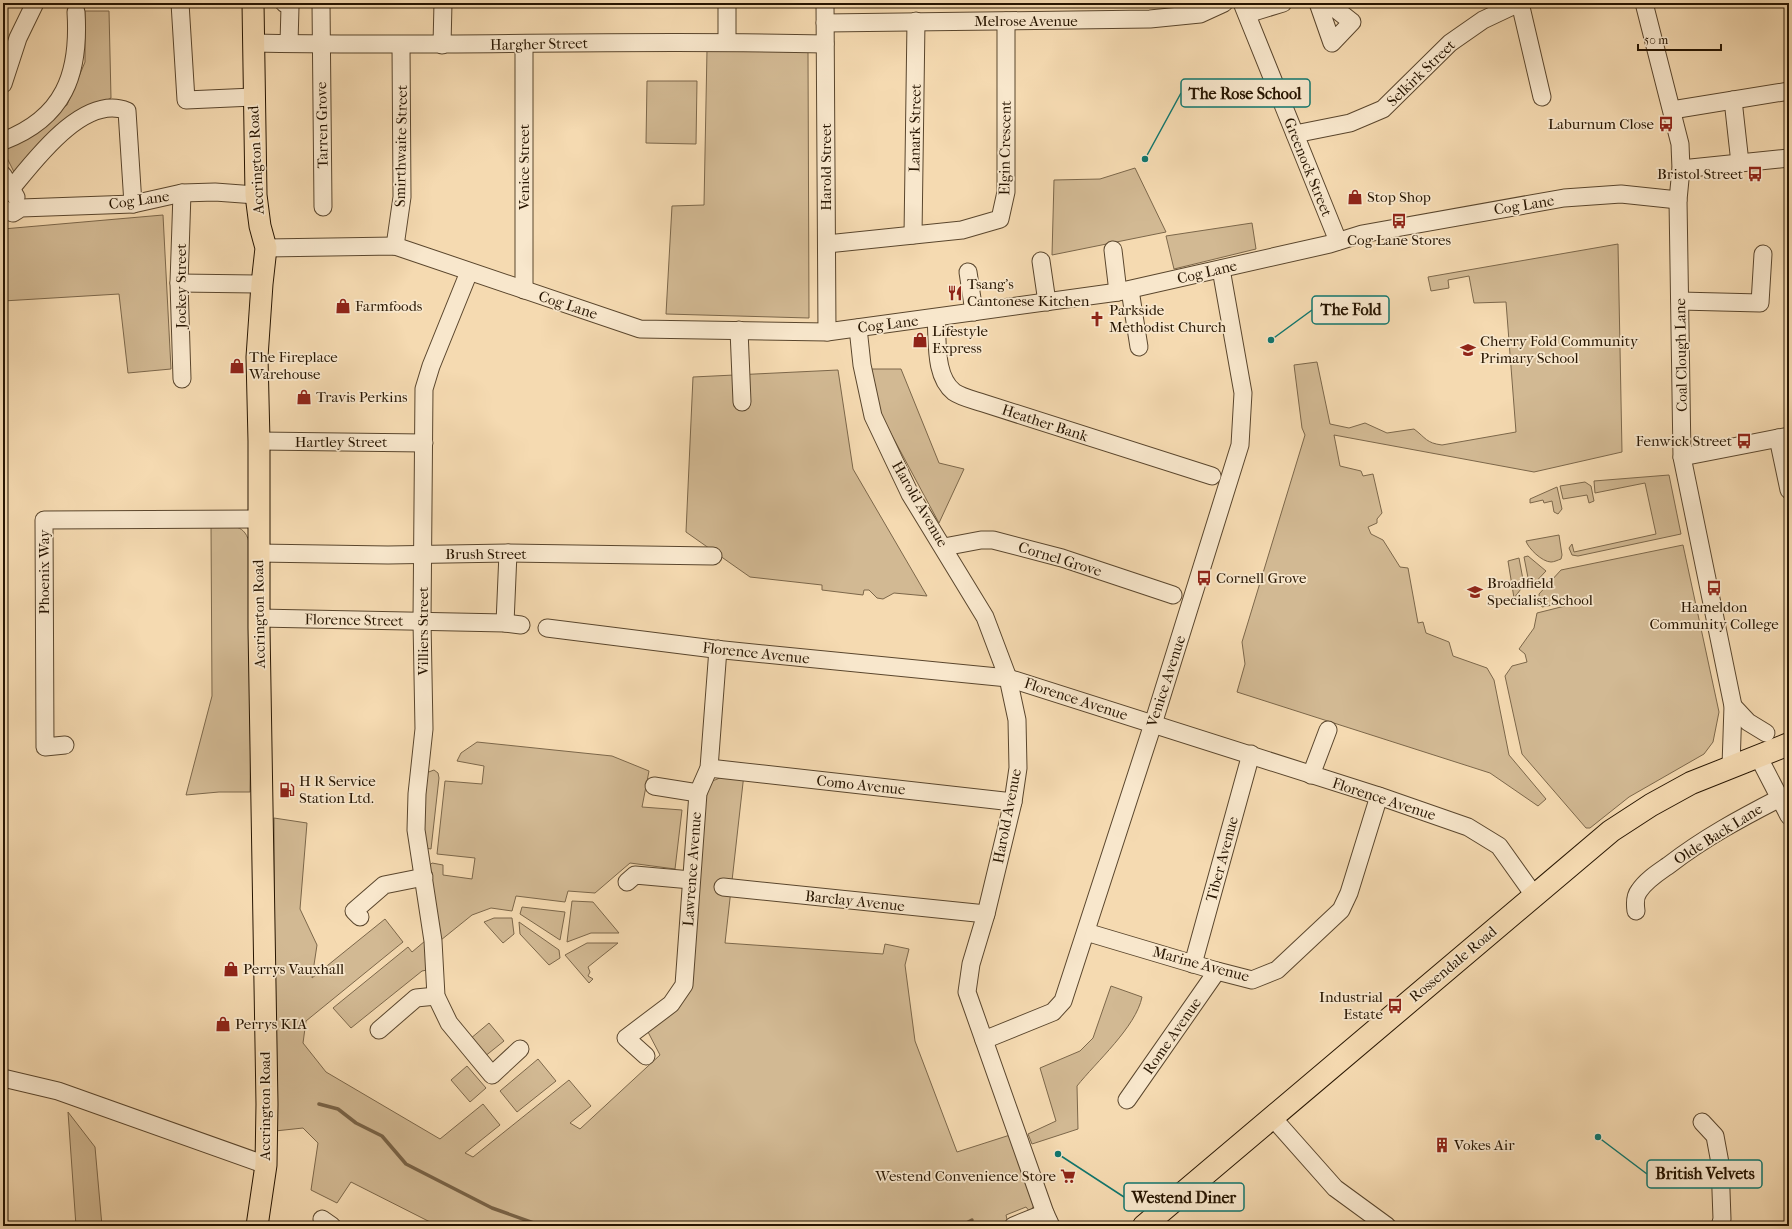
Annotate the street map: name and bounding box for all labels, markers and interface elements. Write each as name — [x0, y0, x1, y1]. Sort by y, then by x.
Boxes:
street label: Melrose Avenue — [974, 12, 1078, 30]
scale bar — [1638, 26, 1721, 52]
text: 50 m — [1644, 33, 1668, 47]
street label: Hargher Street — [490, 34, 589, 54]
street label: Selkirk Street — [1383, 35, 1459, 110]
callout: The Rose School — [1181, 79, 1310, 107]
street label: Tarren Grove — [312, 81, 332, 168]
street label: Lanark Street — [905, 83, 925, 172]
street label: Smirthwaite Street — [391, 84, 411, 207]
text: The Rose School — [1188, 84, 1302, 103]
street label: Elgin Crescent — [995, 100, 1015, 196]
street label: Accrington Road — [244, 104, 268, 216]
street label: Greenock Street — [1280, 115, 1336, 220]
place label: Laburnum Close — [1548, 115, 1655, 133]
bus stop icon: Laburnum Close — [1657, 115, 1675, 133]
street label: Venice Street — [515, 123, 533, 211]
street label: Harold Street — [817, 123, 835, 211]
place label: Bristol Street — [1657, 165, 1744, 183]
bus stop icon: Bristol Street — [1746, 165, 1764, 183]
street label: Cog Lane — [108, 187, 171, 213]
shop icon: Stop Shop — [1346, 188, 1364, 206]
place label: Stop Shop — [1367, 188, 1431, 206]
street label: Cog Lane — [1492, 191, 1556, 219]
bus stop icon: Cog Lane Stores — [1390, 212, 1408, 230]
place label: Cog Lane Stores — [1347, 231, 1452, 249]
street label: Jockey Street — [172, 243, 190, 330]
street label: Cog Lane — [1175, 256, 1239, 288]
place label: Tsang's Cantonese Kitchen — [967, 275, 1090, 310]
restaurant icon: Tsang's Cantonese Kitchen — [946, 284, 964, 302]
street label: Cog Lane — [536, 287, 600, 323]
callout: The Fold — [1312, 296, 1389, 324]
shop icon: Farmfoods — [334, 297, 352, 315]
place label: Farmfoods — [355, 297, 423, 315]
street label: Coal Clough Lane — [1671, 297, 1691, 412]
text: The Fold — [1320, 300, 1383, 319]
place label: Parkside Methodist Church — [1109, 301, 1227, 336]
church icon: Parkside Methodist Church — [1088, 310, 1106, 328]
street label: Cog Lane — [857, 311, 920, 337]
place label: Lifestyle Express — [932, 322, 988, 357]
shop icon: Lifestyle Express — [911, 331, 929, 349]
place label: Cherry Fold Community Primary School — [1480, 332, 1639, 367]
school or university icon: Cherry Fold Community Primary School — [1459, 341, 1477, 359]
place label: The Fireplace Warehouse — [248, 348, 338, 383]
shop icon: The Fireplace Warehouse — [228, 357, 246, 375]
shop icon: Travis Perkins — [295, 388, 313, 406]
place label: Travis Perkins — [316, 388, 408, 406]
street label: Heather Bank — [999, 401, 1091, 446]
place label: Fenwick Street — [1636, 432, 1733, 450]
bus stop icon: Fenwick Street — [1735, 432, 1753, 450]
street label: Hartley Street — [295, 433, 388, 451]
street label: Harold Avenue — [888, 458, 952, 551]
street label: Phoenix Way — [35, 528, 53, 614]
street label: Cornel Grove — [1016, 538, 1104, 580]
street label: Brush Street — [445, 545, 527, 563]
street label: Accrington Road — [249, 559, 269, 670]
bus stop icon: Cornell Grove — [1195, 569, 1213, 587]
place label: Cornell Grove — [1216, 569, 1307, 587]
place label: Broadfield Specialist School — [1487, 574, 1593, 609]
bus stop icon: Hameldon Community College — [1705, 579, 1723, 597]
school or university icon: Broadfield Specialist School — [1466, 583, 1484, 601]
street label: Villiers Street — [414, 586, 432, 676]
place label: Hameldon Community College — [1649, 598, 1779, 633]
street label: Florence Street — [304, 610, 404, 630]
street label: Venice Avenue — [1142, 632, 1189, 730]
street label: Florence Avenue — [701, 638, 811, 668]
street label: Florence Avenue — [1022, 674, 1131, 724]
street label: Harold Avenue — [989, 766, 1025, 865]
street label: Como Avenue — [816, 771, 907, 799]
place label: H R Service Station Ltd. — [299, 772, 376, 807]
street label: Florence Avenue — [1330, 774, 1439, 824]
fuel station icon: H R Service Station Ltd. — [278, 781, 296, 799]
street label: Olde Back Lane — [1670, 799, 1766, 868]
street label: Lawrence Avenue — [679, 810, 705, 927]
street label: Tiber Avenue — [1202, 814, 1242, 904]
street label: Barclay Avenue — [804, 887, 906, 915]
street label: Rossendale Road — [1406, 922, 1501, 1006]
street label: Marine Avenue — [1151, 942, 1252, 986]
shop icon: Perrys Vauxhall — [222, 960, 240, 978]
place label: Perrys Vauxhall — [243, 960, 344, 978]
place label: Industrial Estate — [1319, 988, 1384, 1023]
street label: Rome Avenue — [1139, 994, 1205, 1078]
bus stop icon: Industrial Estate — [1386, 997, 1404, 1015]
shop icon: Perrys KIA — [214, 1015, 232, 1033]
place label: Perrys KIA — [235, 1015, 307, 1033]
street label: Accrington Road — [256, 1051, 274, 1161]
building icon: Vokes Air — [1433, 1136, 1451, 1154]
place label: Vokes Air — [1453, 1136, 1515, 1154]
callout: British Velvets — [1647, 1160, 1762, 1188]
text: British Velvets — [1655, 1164, 1755, 1183]
place label: Westend Convenience Store — [874, 1167, 1057, 1185]
supermarket icon: Westend Convenience Store — [1059, 1167, 1077, 1185]
callout: Westend Diner — [1124, 1183, 1244, 1211]
text: Westend Diner — [1131, 1188, 1237, 1207]

